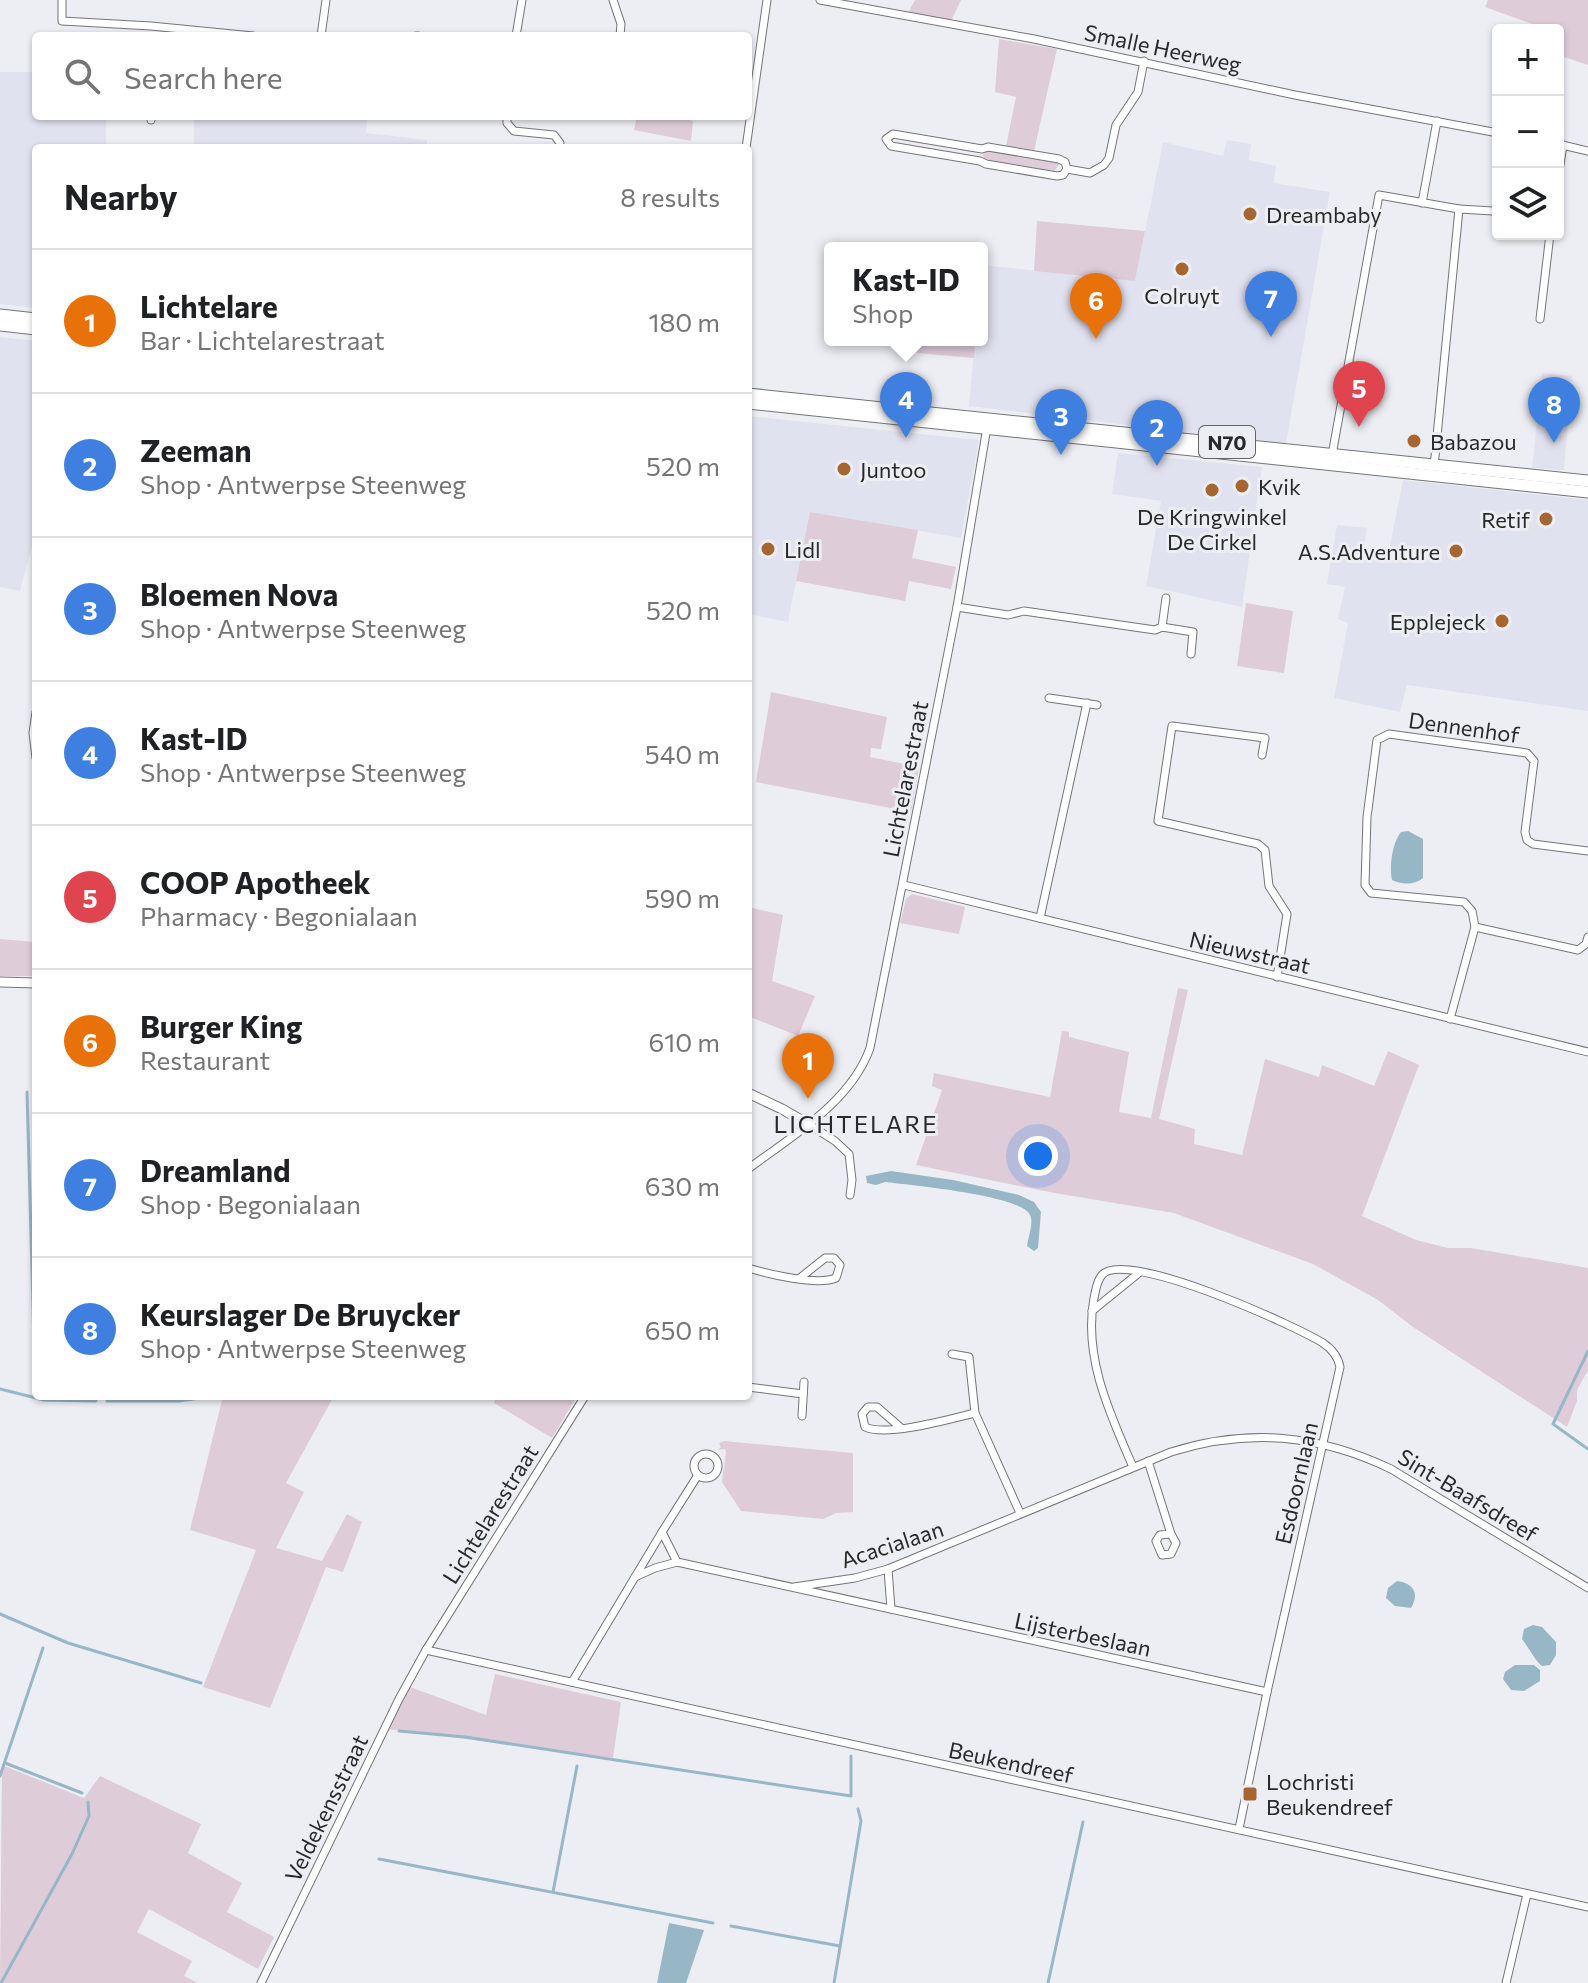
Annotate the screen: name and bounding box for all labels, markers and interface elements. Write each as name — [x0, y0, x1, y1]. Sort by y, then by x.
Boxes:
street label: Smalle Heerweg — [1082, 18, 1244, 78]
map controls — [1492, 24, 1564, 240]
button: + — [1492, 24, 1564, 96]
search box — [32, 32, 752, 120]
icon: search — [60, 54, 104, 98]
text: Search here — [124, 58, 283, 95]
button: − — [1492, 96, 1564, 168]
button: layers — [1492, 168, 1564, 240]
text: Nearby — [64, 175, 178, 217]
text: 8 results — [620, 181, 720, 212]
place label: Dreambaby — [1266, 201, 1382, 228]
marker: Dreambaby — [1241, 205, 1259, 223]
popup — [824, 242, 988, 346]
text: Kast-ID — [852, 260, 960, 297]
marker: Colruyt — [1173, 260, 1191, 278]
pin: 7 — [1245, 271, 1297, 337]
pin: 6 — [1070, 273, 1122, 339]
place label: Colruyt — [1144, 282, 1220, 309]
text: Lichtelare — [140, 287, 278, 324]
text: Shop — [852, 297, 913, 328]
text: 1 — [84, 306, 96, 337]
text: 180 m — [648, 306, 720, 337]
text: Bar · Lichtelarestraat — [140, 324, 385, 355]
pin: 5 — [1333, 361, 1385, 427]
pin: 4 — [880, 372, 932, 438]
pin: 8 — [1528, 377, 1580, 443]
pin: 3 — [1035, 389, 1087, 455]
pin: 2 — [1131, 400, 1183, 466]
road number: N70 — [1199, 426, 1255, 458]
place label: Babazou — [1430, 428, 1517, 455]
text: Zeeman — [140, 431, 252, 468]
marker: Babazou — [1405, 432, 1423, 450]
text: 2 — [83, 450, 97, 481]
text: 520 m — [646, 450, 720, 481]
place label: Juntoo — [860, 456, 926, 483]
marker: Juntoo — [835, 460, 853, 478]
text: Shop · Antwerpse Steenweg — [140, 468, 466, 499]
place label: Kvik — [1258, 473, 1301, 500]
marker: Kvik — [1233, 477, 1251, 495]
marker: De Kringwinkel De Cirkel — [1203, 481, 1221, 499]
place label: De Kringwinkel De Cirkel — [1137, 503, 1287, 555]
place label: Retif — [1481, 506, 1530, 533]
marker: Retif — [1537, 510, 1555, 528]
place label: Lidl — [784, 536, 821, 563]
place label: A.S.Adventure — [1298, 538, 1440, 565]
marker: Lidl — [759, 540, 777, 558]
marker: A.S.Adventure — [1447, 542, 1465, 560]
text: Bloemen Nova — [140, 575, 338, 612]
text: 3 — [82, 594, 98, 625]
text: 520 m — [646, 594, 720, 625]
place label: Epplejeck — [1390, 608, 1486, 635]
text: Shop · Antwerpse Steenweg — [140, 612, 466, 643]
marker: Epplejeck — [1493, 612, 1511, 630]
street label: Lichtelarestraat — [877, 698, 933, 860]
street label: Dennenhof — [1407, 706, 1521, 748]
text: Kast-ID — [140, 719, 247, 756]
text: 4 — [82, 738, 98, 769]
text: 540 m — [645, 738, 720, 769]
text: Shop · Antwerpse Steenweg — [140, 756, 466, 787]
text: COOP Apotheek — [140, 863, 371, 900]
text: 5 — [82, 882, 98, 913]
text: 590 m — [645, 882, 720, 913]
text: Pharmacy · Begonialaan — [140, 900, 418, 931]
street label: Nieuwstraat — [1187, 925, 1313, 979]
text: Burger King — [140, 1007, 303, 1044]
text: 6 — [82, 1026, 98, 1057]
text: 610 m — [648, 1026, 720, 1057]
pin: 1 — [782, 1033, 834, 1099]
text: Restaurant — [140, 1044, 270, 1075]
district label: LICHTELARE — [773, 1109, 939, 1138]
your location — [1018, 1136, 1058, 1176]
text: Dreamland — [140, 1151, 291, 1188]
text: 7 — [83, 1170, 97, 1201]
text: 630 m — [645, 1170, 720, 1201]
text: Shop · Begonialaan — [140, 1188, 361, 1219]
text: Keurslager De Bruycker — [140, 1295, 460, 1332]
text: 8 — [82, 1314, 98, 1345]
text: 650 m — [645, 1314, 720, 1345]
text: Shop · Antwerpse Steenweg — [140, 1332, 466, 1363]
street label: Esdoornlaan — [1269, 1419, 1323, 1547]
street label: Lichtelarestraat — [436, 1439, 544, 1589]
street label: Sint-Baafsdreef — [1393, 1443, 1543, 1547]
street label: Acacialaan — [837, 1515, 947, 1573]
street label: Lijsterbeslaan — [1012, 1606, 1154, 1662]
street label: Veldekensstraat — [279, 1730, 373, 1886]
street label: Beukendreef — [946, 1736, 1076, 1788]
place label: Lochristi Beukendreef — [1266, 1768, 1393, 1820]
marker: Lochristi Beukendreef — [1241, 1785, 1259, 1803]

